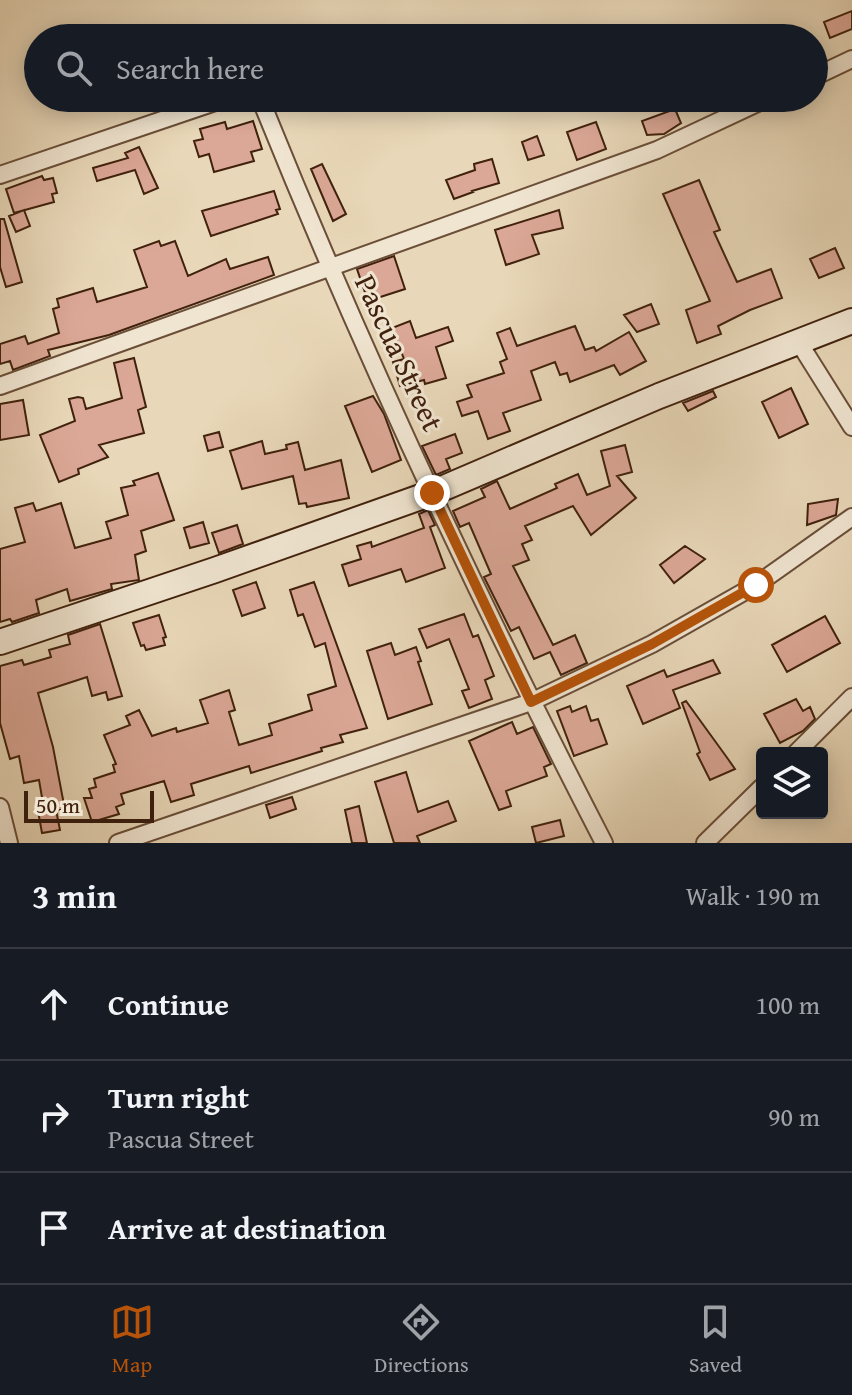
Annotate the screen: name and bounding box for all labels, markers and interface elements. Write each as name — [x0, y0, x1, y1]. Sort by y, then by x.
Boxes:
search box — [24, 24, 828, 112]
icon: search — [52, 46, 96, 90]
text: Search here — [116, 46, 264, 90]
street label: Pascua Street — [344, 267, 456, 439]
route end — [414, 475, 450, 511]
route start — [738, 567, 774, 603]
map controls — [756, 747, 828, 819]
button: layers — [756, 747, 828, 819]
scale bar — [24, 787, 154, 823]
text: 50 m — [36, 789, 80, 821]
text: 3 min — [32, 871, 117, 920]
text: Walk · 190 m — [686, 876, 820, 915]
icon: ahead — [32, 982, 76, 1026]
text: Continue — [108, 982, 229, 1026]
text: 100 m — [755, 985, 820, 1024]
text: Turn right — [108, 1075, 249, 1119]
icon: right — [32, 1094, 76, 1138]
text: 90 m — [768, 1097, 820, 1136]
text: Pascua Street — [108, 1119, 254, 1158]
icon: arrive — [32, 1206, 76, 1250]
text: Arrive at destination — [108, 1206, 386, 1250]
tab: Map — [110, 1300, 154, 1380]
tab: Directions — [374, 1300, 469, 1380]
tab: Saved — [689, 1300, 742, 1380]

